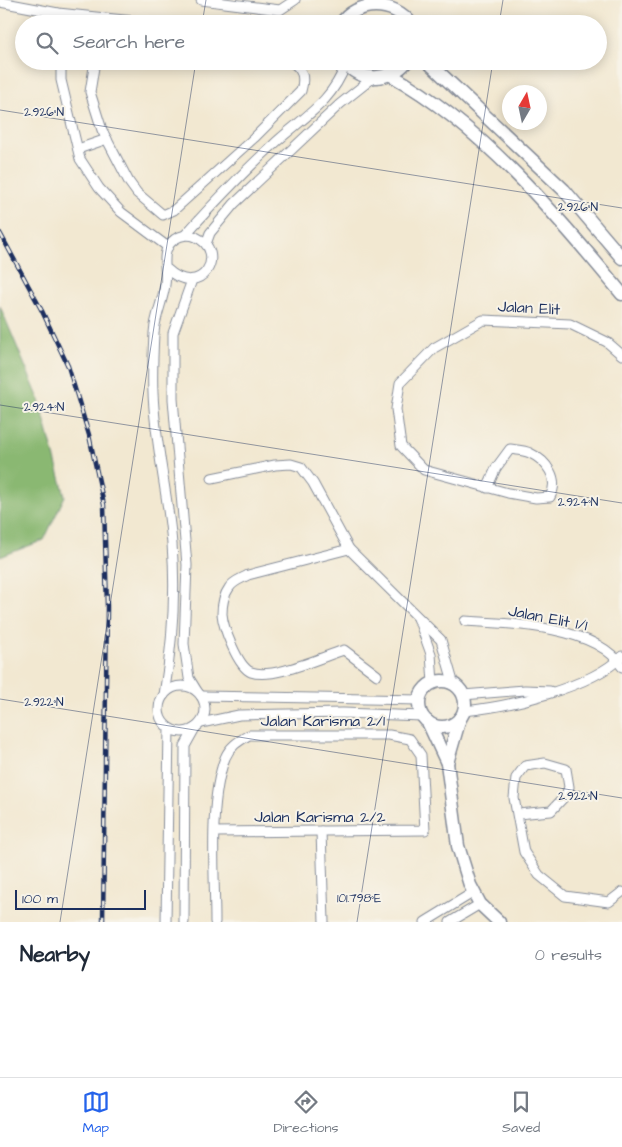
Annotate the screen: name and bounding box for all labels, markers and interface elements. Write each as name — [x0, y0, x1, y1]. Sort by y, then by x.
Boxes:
search box — [15, 15, 607, 70]
icon: search — [33, 29, 61, 57]
text: Search here — [73, 29, 185, 56]
north arrow — [502, 85, 547, 130]
text: 2.926°N — [24, 104, 64, 121]
text: 2.926°N — [558, 199, 598, 216]
street label: Jalan Elit — [497, 295, 561, 321]
text: 2.924°N — [24, 399, 65, 416]
text: 2.924°N — [558, 494, 599, 511]
street label: Jalan Elit 1/1 — [506, 600, 589, 636]
text: 2.922°N — [24, 694, 64, 711]
street label: Jalan Karisma 2/1 — [261, 710, 385, 732]
text: 2.922°N — [558, 788, 598, 805]
street label: Jalan Karisma 2/2 — [254, 806, 386, 828]
scale bar — [15, 887, 146, 910]
text: 100 m — [22, 889, 58, 909]
text: 101.798°E — [337, 890, 381, 907]
text: Nearby — [20, 940, 90, 969]
text: 0 results — [535, 944, 602, 966]
tab: Map — [82, 1088, 110, 1138]
tab: Directions — [273, 1088, 338, 1138]
tab: Saved — [502, 1088, 540, 1138]

